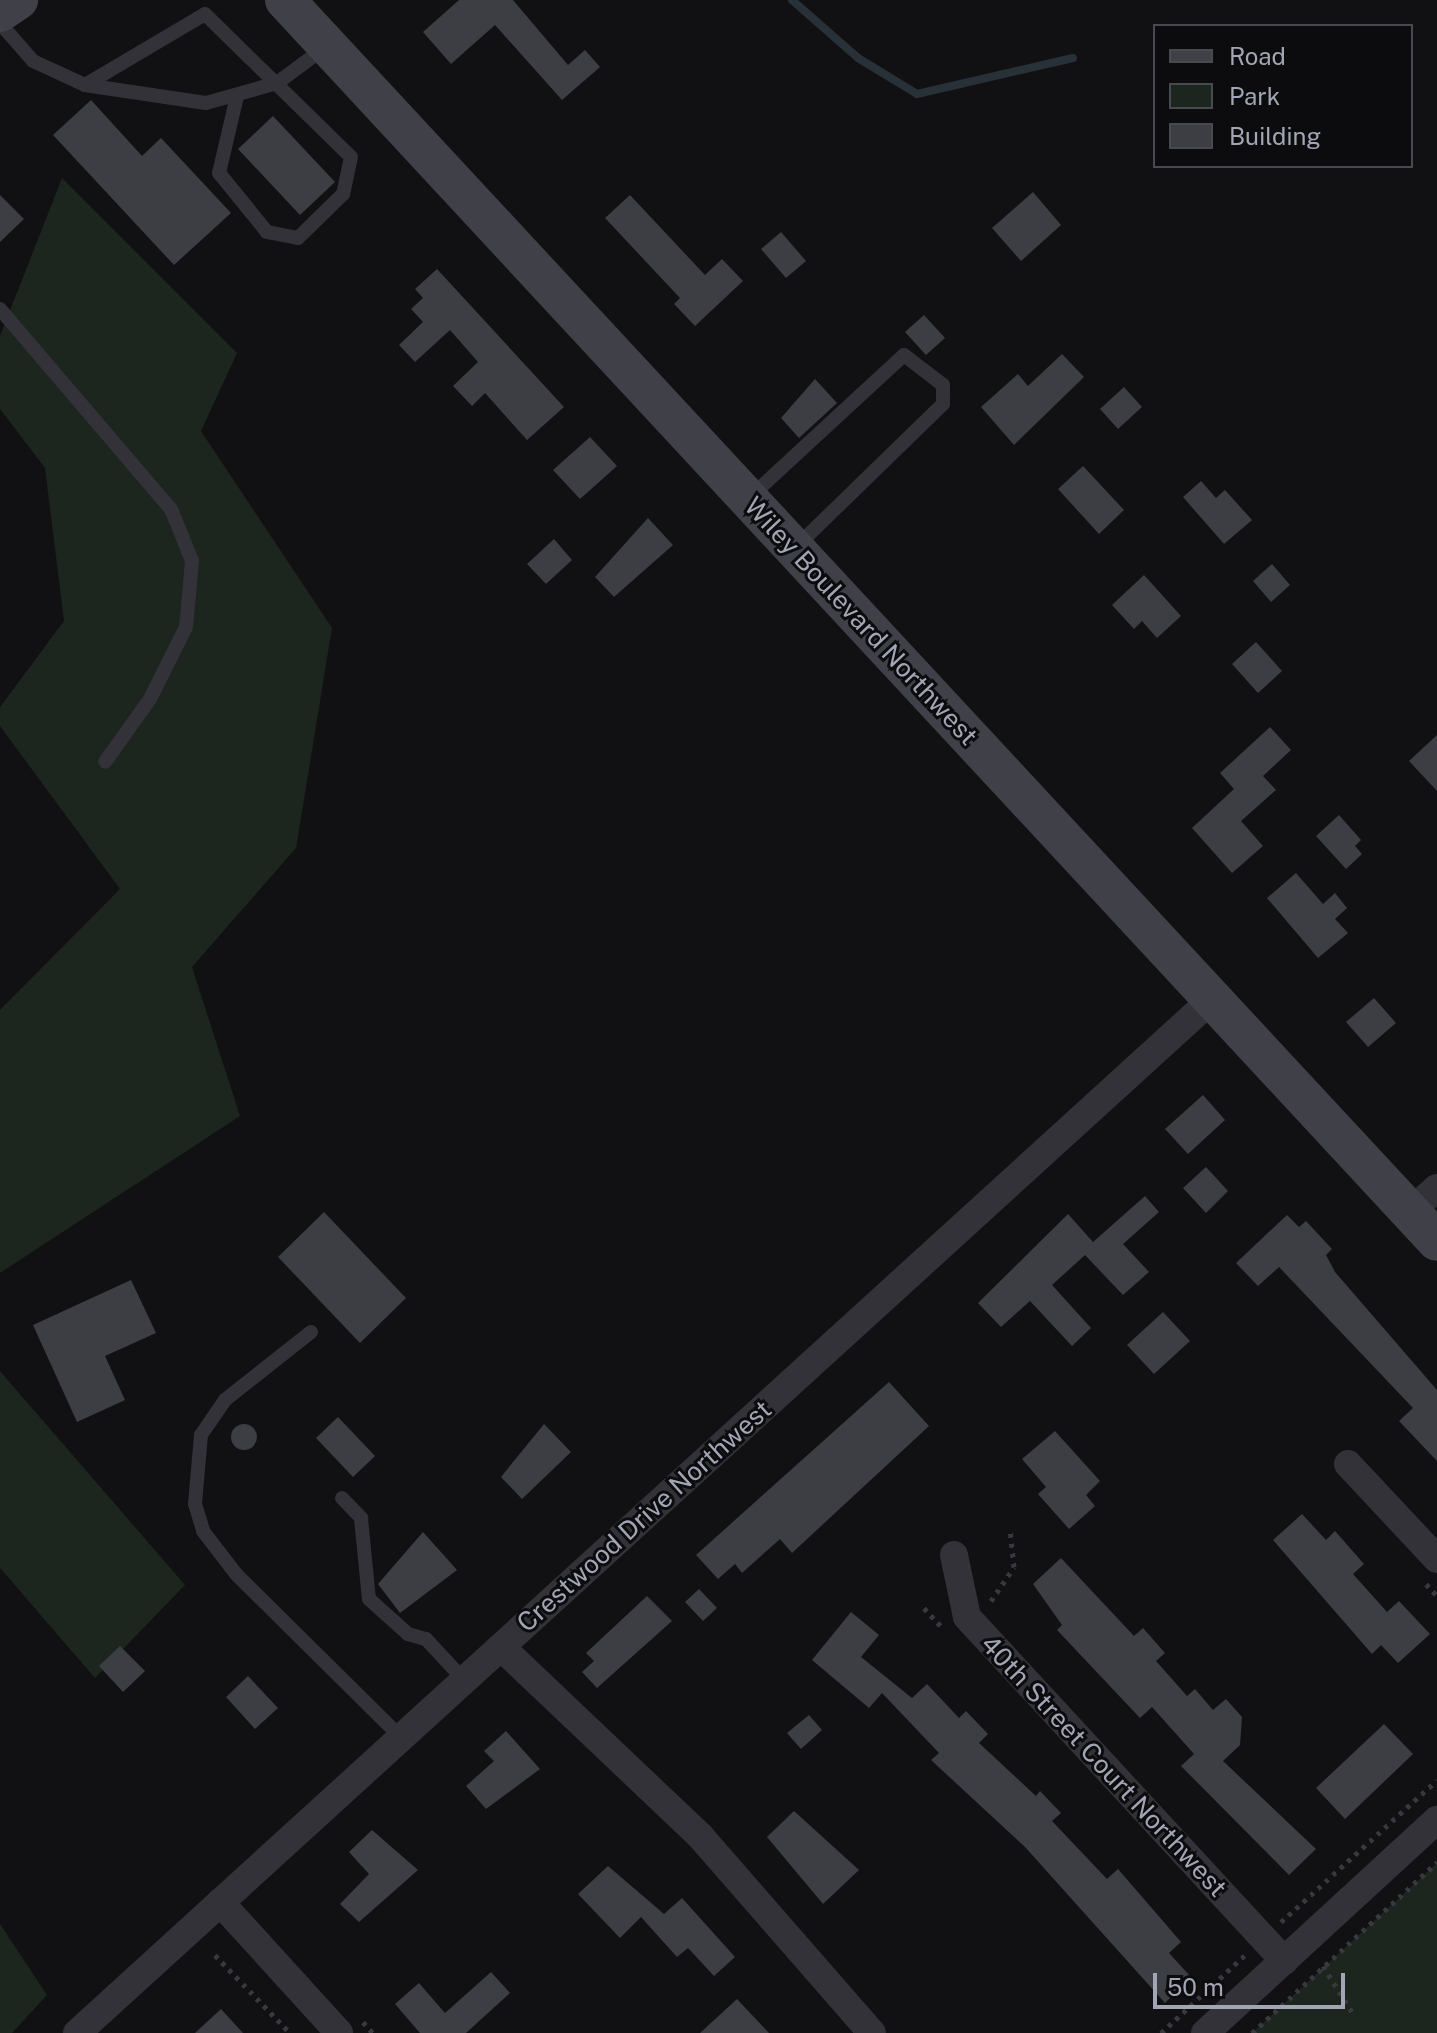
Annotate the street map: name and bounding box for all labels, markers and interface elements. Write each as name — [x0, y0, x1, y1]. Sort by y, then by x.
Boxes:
legend — [1153, 24, 1413, 168]
text: Road — [1229, 42, 1286, 70]
text: Park — [1229, 82, 1280, 110]
text: Building — [1229, 122, 1321, 150]
street label: Wiley Boulevard Northwest — [738, 491, 984, 751]
street label: Crestwood Drive Northwest — [510, 1394, 778, 1638]
street label: 40th Street Court Northwest — [975, 1629, 1233, 1903]
scale bar — [1157, 1957, 1349, 2007]
text: 50 m — [1167, 1973, 1224, 2001]

